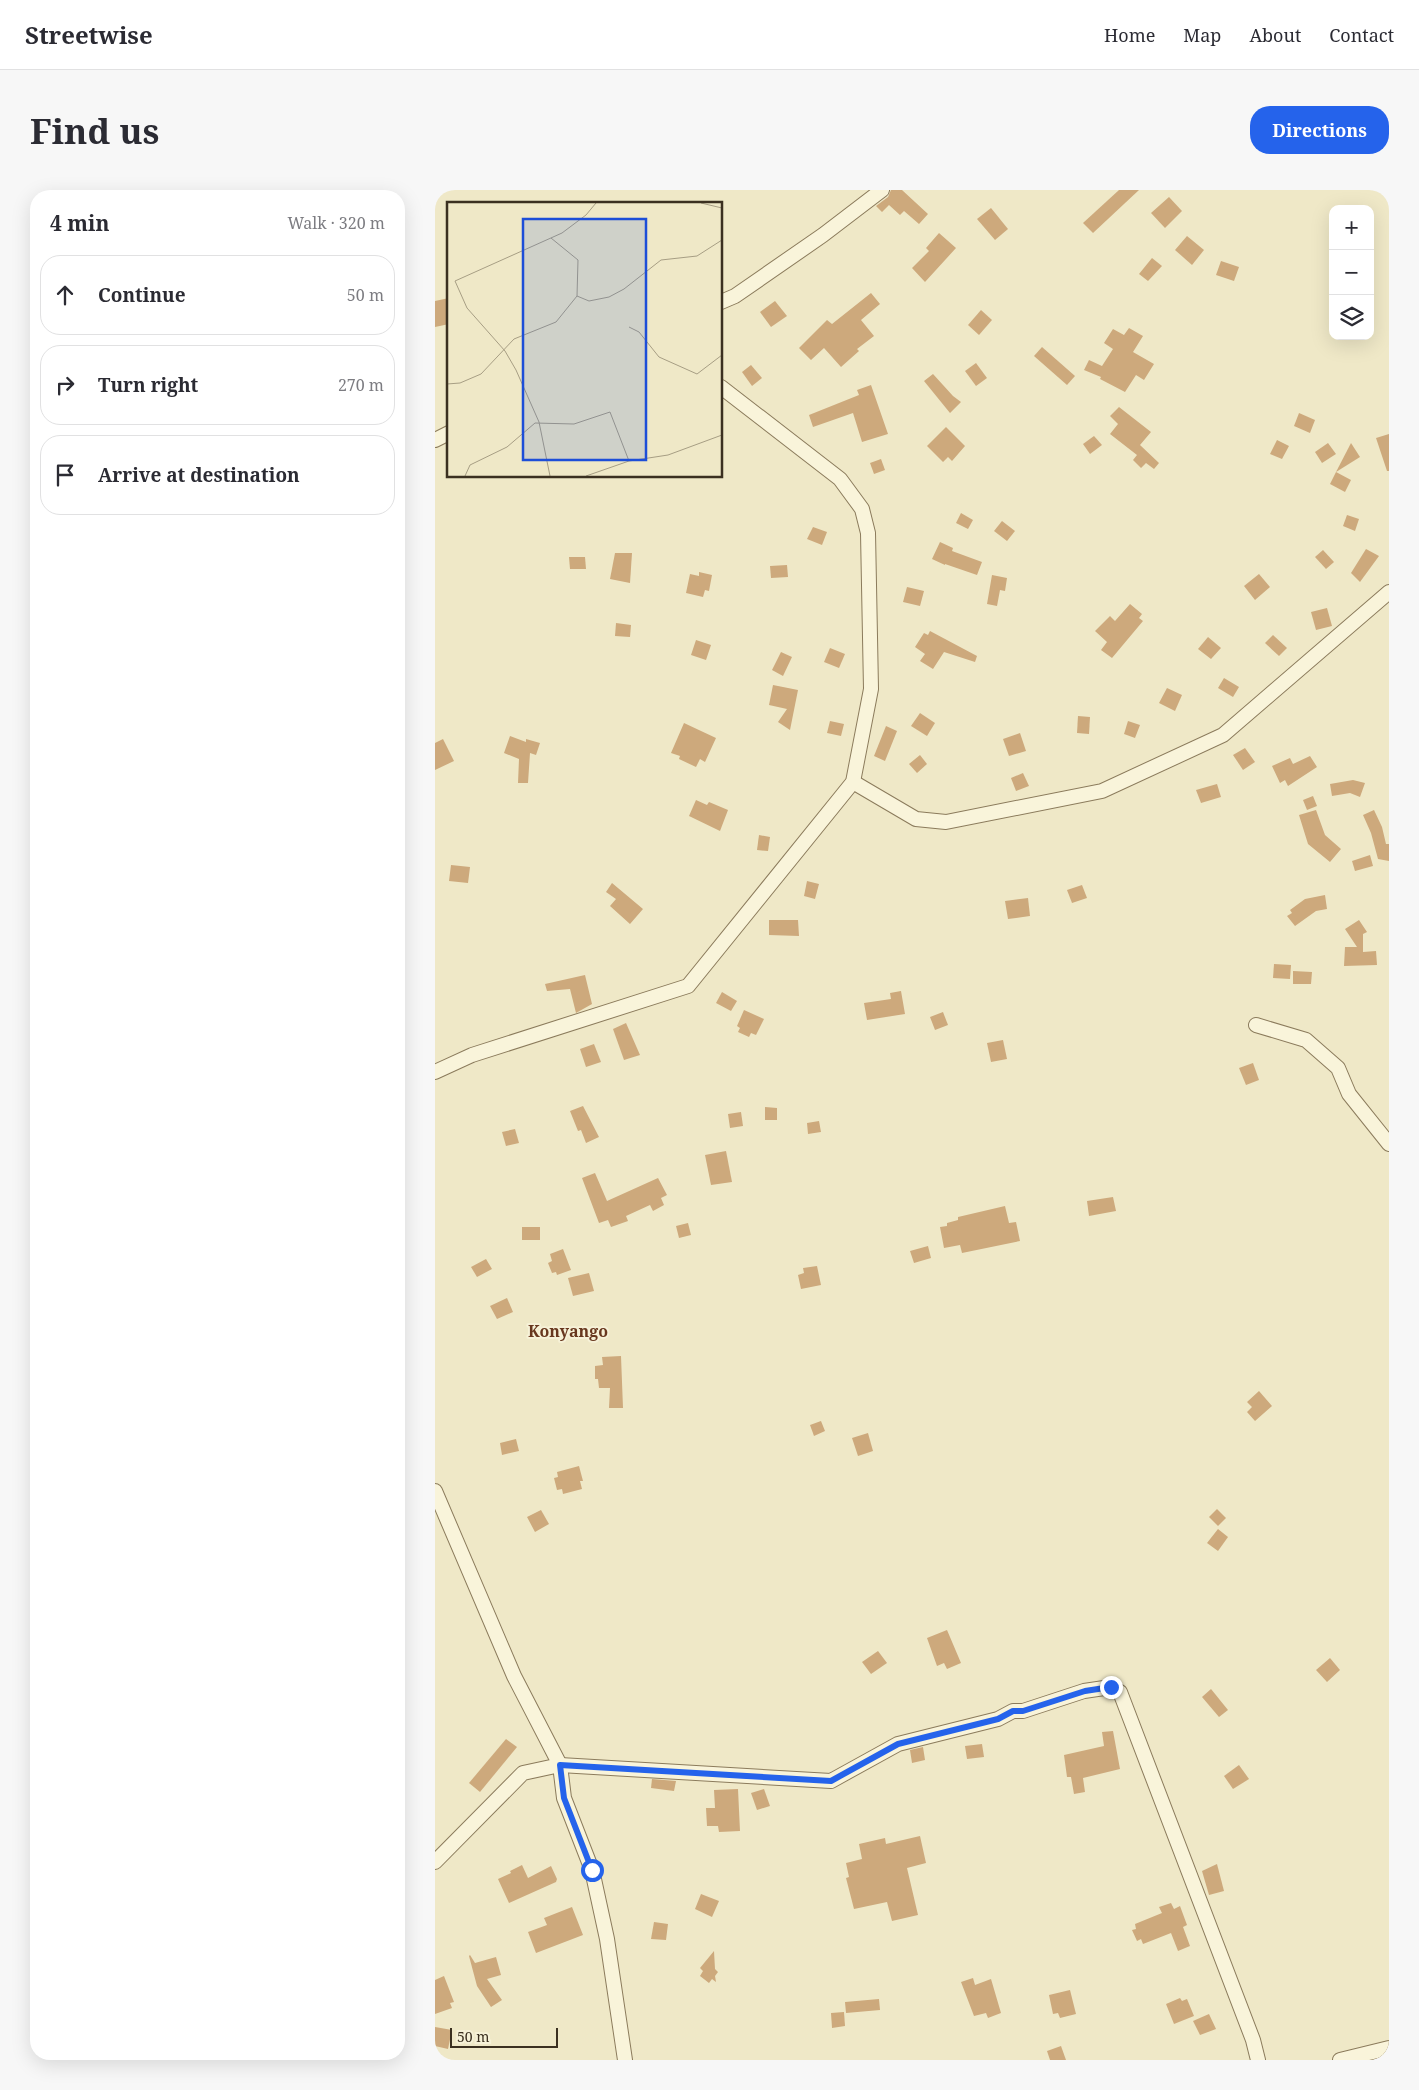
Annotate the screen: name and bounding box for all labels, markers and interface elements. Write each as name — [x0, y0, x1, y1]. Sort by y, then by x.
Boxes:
text: Streetwise — [25, 18, 153, 51]
text: Home — [1104, 23, 1155, 47]
text: Map — [1183, 23, 1221, 47]
text: About — [1249, 23, 1301, 47]
text: Contact — [1329, 23, 1394, 47]
button: Directions — [1250, 106, 1389, 154]
text: Find us — [30, 107, 159, 154]
inset map — [447, 202, 723, 478]
map controls — [1329, 205, 1374, 340]
button: + — [1329, 205, 1374, 250]
text: 4 min — [50, 209, 109, 237]
text: Walk · 320 m — [288, 212, 385, 234]
button: − — [1329, 250, 1374, 295]
icon: ahead — [51, 281, 79, 309]
text: Continue — [98, 282, 186, 308]
text: 50 m — [347, 284, 384, 306]
button: layers — [1329, 295, 1374, 340]
icon: right — [51, 371, 79, 399]
text: Turn right — [98, 372, 198, 398]
text: 270 m — [338, 374, 384, 396]
icon: arrive — [51, 461, 79, 489]
text: Arrive at destination — [98, 462, 300, 488]
district label: Konyango — [528, 1320, 608, 1342]
route end — [1100, 1676, 1123, 1699]
route start — [581, 1859, 604, 1882]
scale bar — [450, 2025, 557, 2048]
text: 50 m — [457, 2027, 490, 2046]

